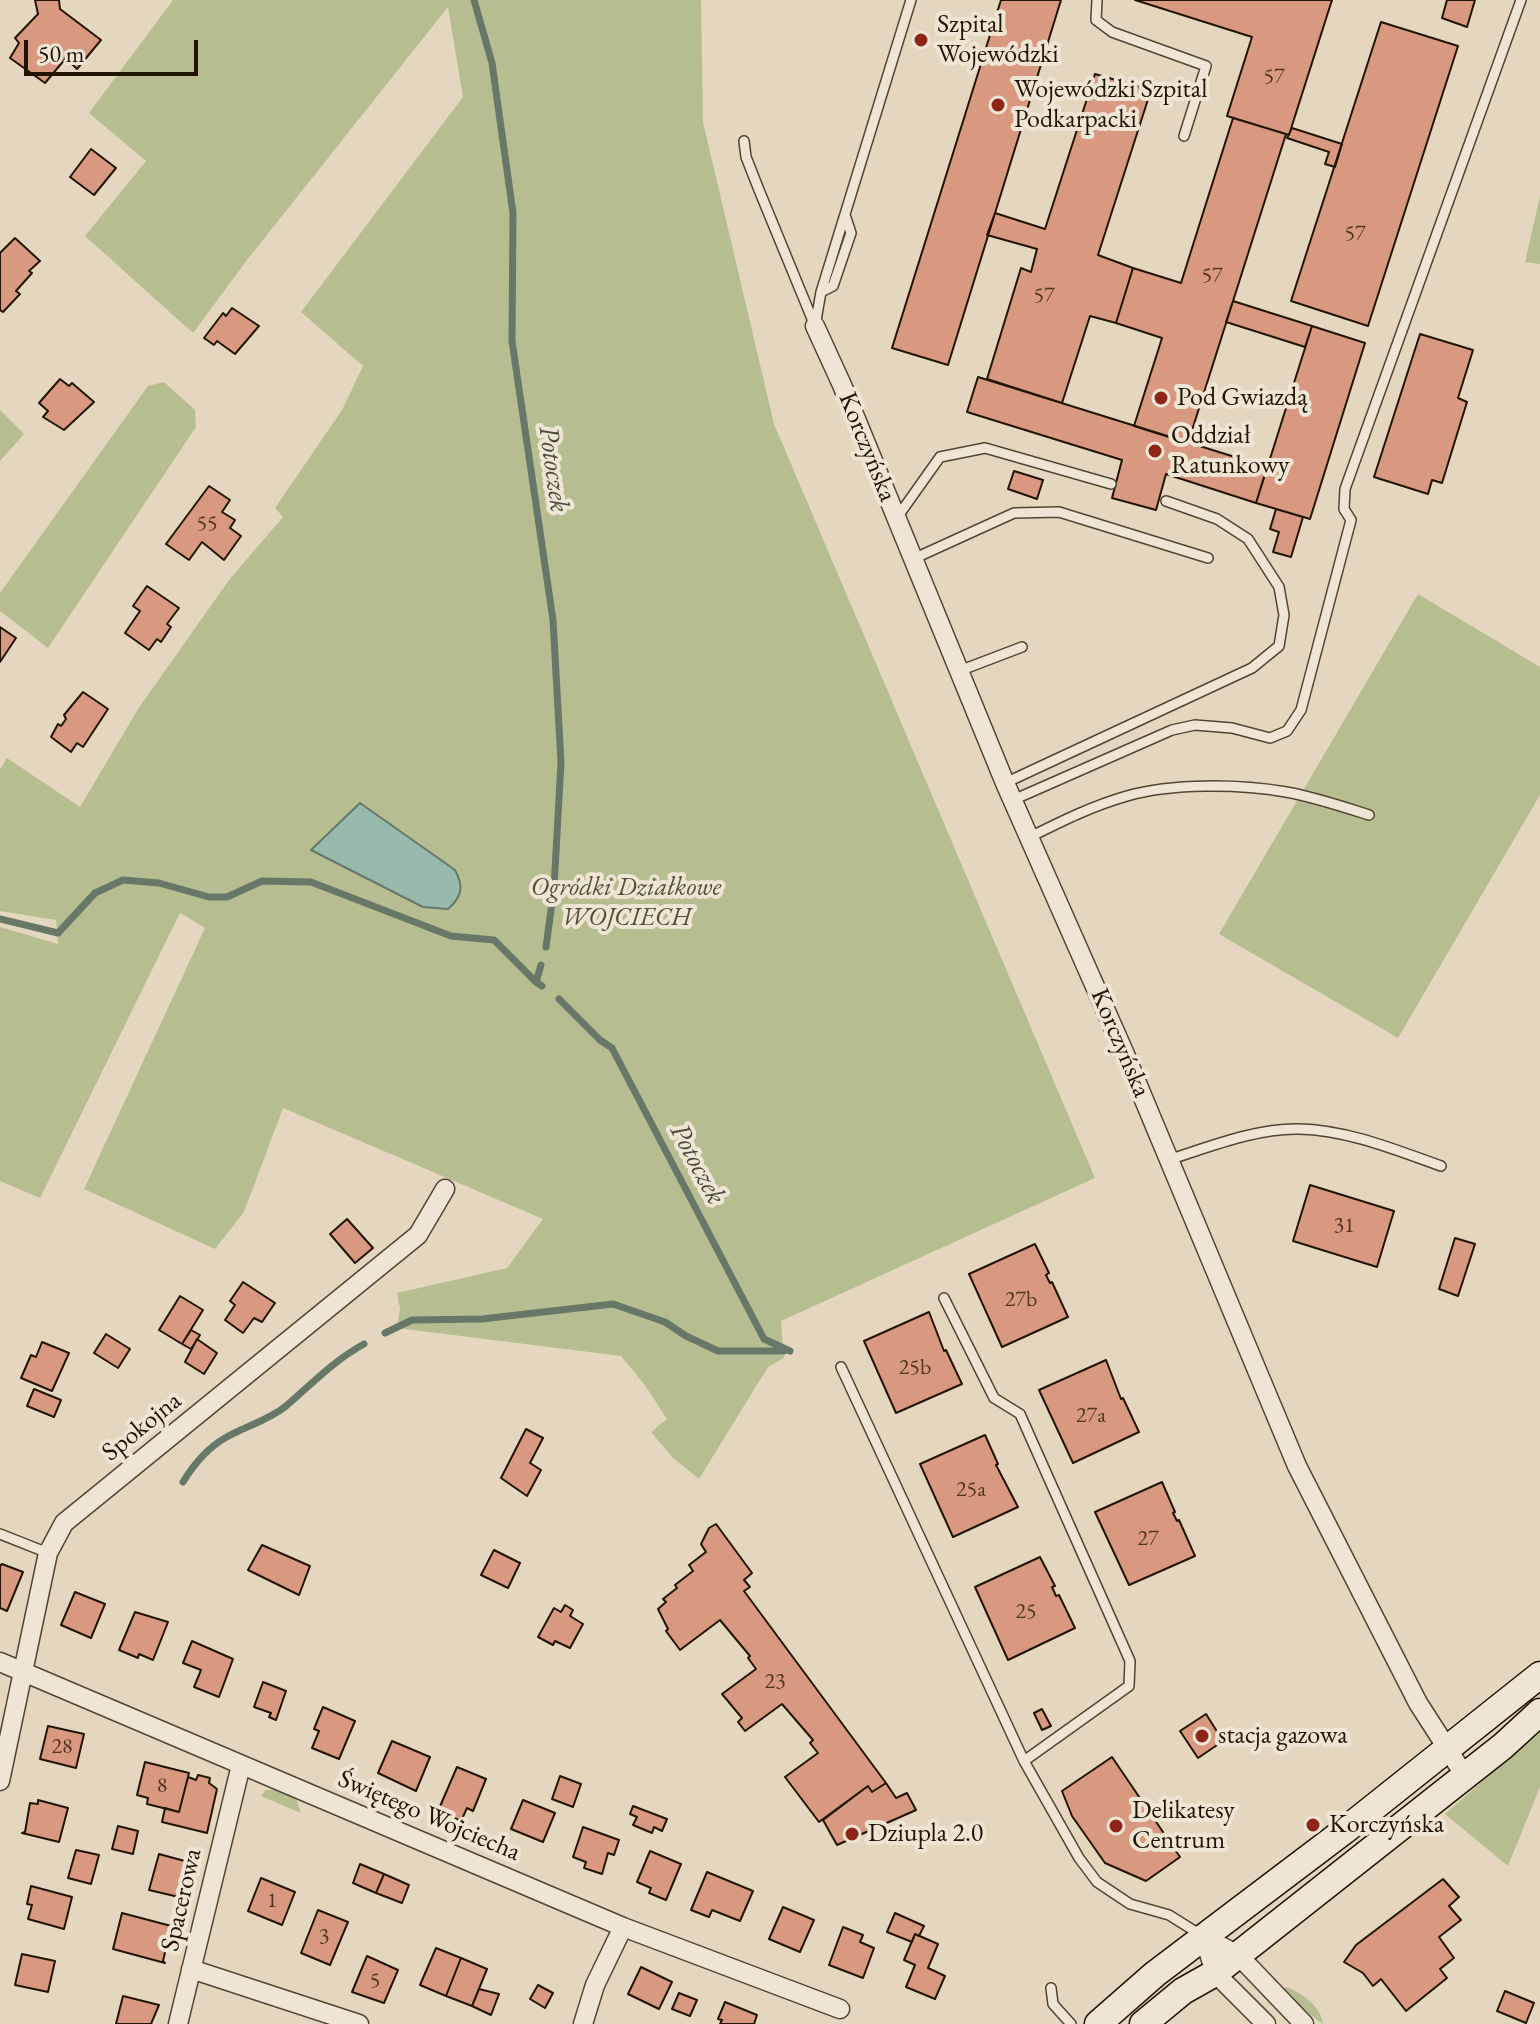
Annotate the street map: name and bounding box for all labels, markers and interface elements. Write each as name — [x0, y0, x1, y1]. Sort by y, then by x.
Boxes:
place label: Szpital Wojewódzki — [937, 9, 1059, 70]
scale bar — [28, 24, 202, 74]
marker: Szpital Wojewódzki — [912, 31, 930, 49]
text: 50 m — [38, 38, 85, 69]
house number: 57 — [1263, 64, 1285, 90]
place label: Wojewódzki Szpital Podkarpacki — [1014, 74, 1207, 136]
marker: Wojewódzki Szpital Podkarpacki — [989, 96, 1007, 114]
house number: 57 — [1344, 221, 1366, 247]
house number: 57 — [1201, 263, 1223, 289]
house number: 57 — [1033, 283, 1055, 309]
place label: Pod Gwiazdą — [1177, 382, 1308, 414]
street label: Korczyńska — [831, 388, 903, 506]
marker: Pod Gwiazdą — [1152, 389, 1170, 407]
place label: Oddział Ratunkowy — [1171, 420, 1289, 482]
water label: Potoczek — [530, 424, 576, 514]
marker: Oddział Ratunkowy — [1146, 442, 1164, 460]
house number: 55 — [196, 511, 218, 537]
park label: Ogródki Działkowe WOJCIECH — [531, 872, 721, 934]
street label: Korczyńska — [1083, 984, 1157, 1102]
water label: Potoczek — [662, 1118, 732, 1210]
house number: 31 — [1333, 1213, 1355, 1239]
house number: 27b — [1005, 1287, 1037, 1313]
house number: 25b — [899, 1355, 931, 1381]
street label: Spokojna — [96, 1386, 188, 1468]
house number: 27a — [1076, 1403, 1106, 1429]
house number: 25a — [956, 1477, 986, 1503]
house number: 27 — [1137, 1526, 1159, 1552]
house number: 25 — [1015, 1599, 1037, 1625]
house number: 23 — [764, 1669, 786, 1695]
place label: stacja gazowa — [1218, 1720, 1348, 1752]
marker: stacja gazowa — [1193, 1727, 1211, 1745]
house number: 28 — [51, 1734, 73, 1760]
street label: Świętego Wojciecha — [333, 1764, 525, 1868]
house number: 8 — [157, 1773, 167, 1799]
place label: Delikatesy Centrum — [1132, 1795, 1235, 1856]
place label: Korczyńska — [1329, 1809, 1444, 1841]
marker: Korczyńska — [1304, 1816, 1322, 1834]
marker: Delikatesy Centrum — [1107, 1817, 1125, 1835]
place label: Dziupla 2.0 — [868, 1818, 983, 1850]
marker: Dziupla 2.0 — [843, 1825, 861, 1843]
street label: Spacerowa — [155, 1846, 209, 1954]
house number: 1 — [267, 1888, 277, 1914]
house number: 3 — [319, 1924, 329, 1950]
house number: 5 — [370, 1968, 380, 1994]

